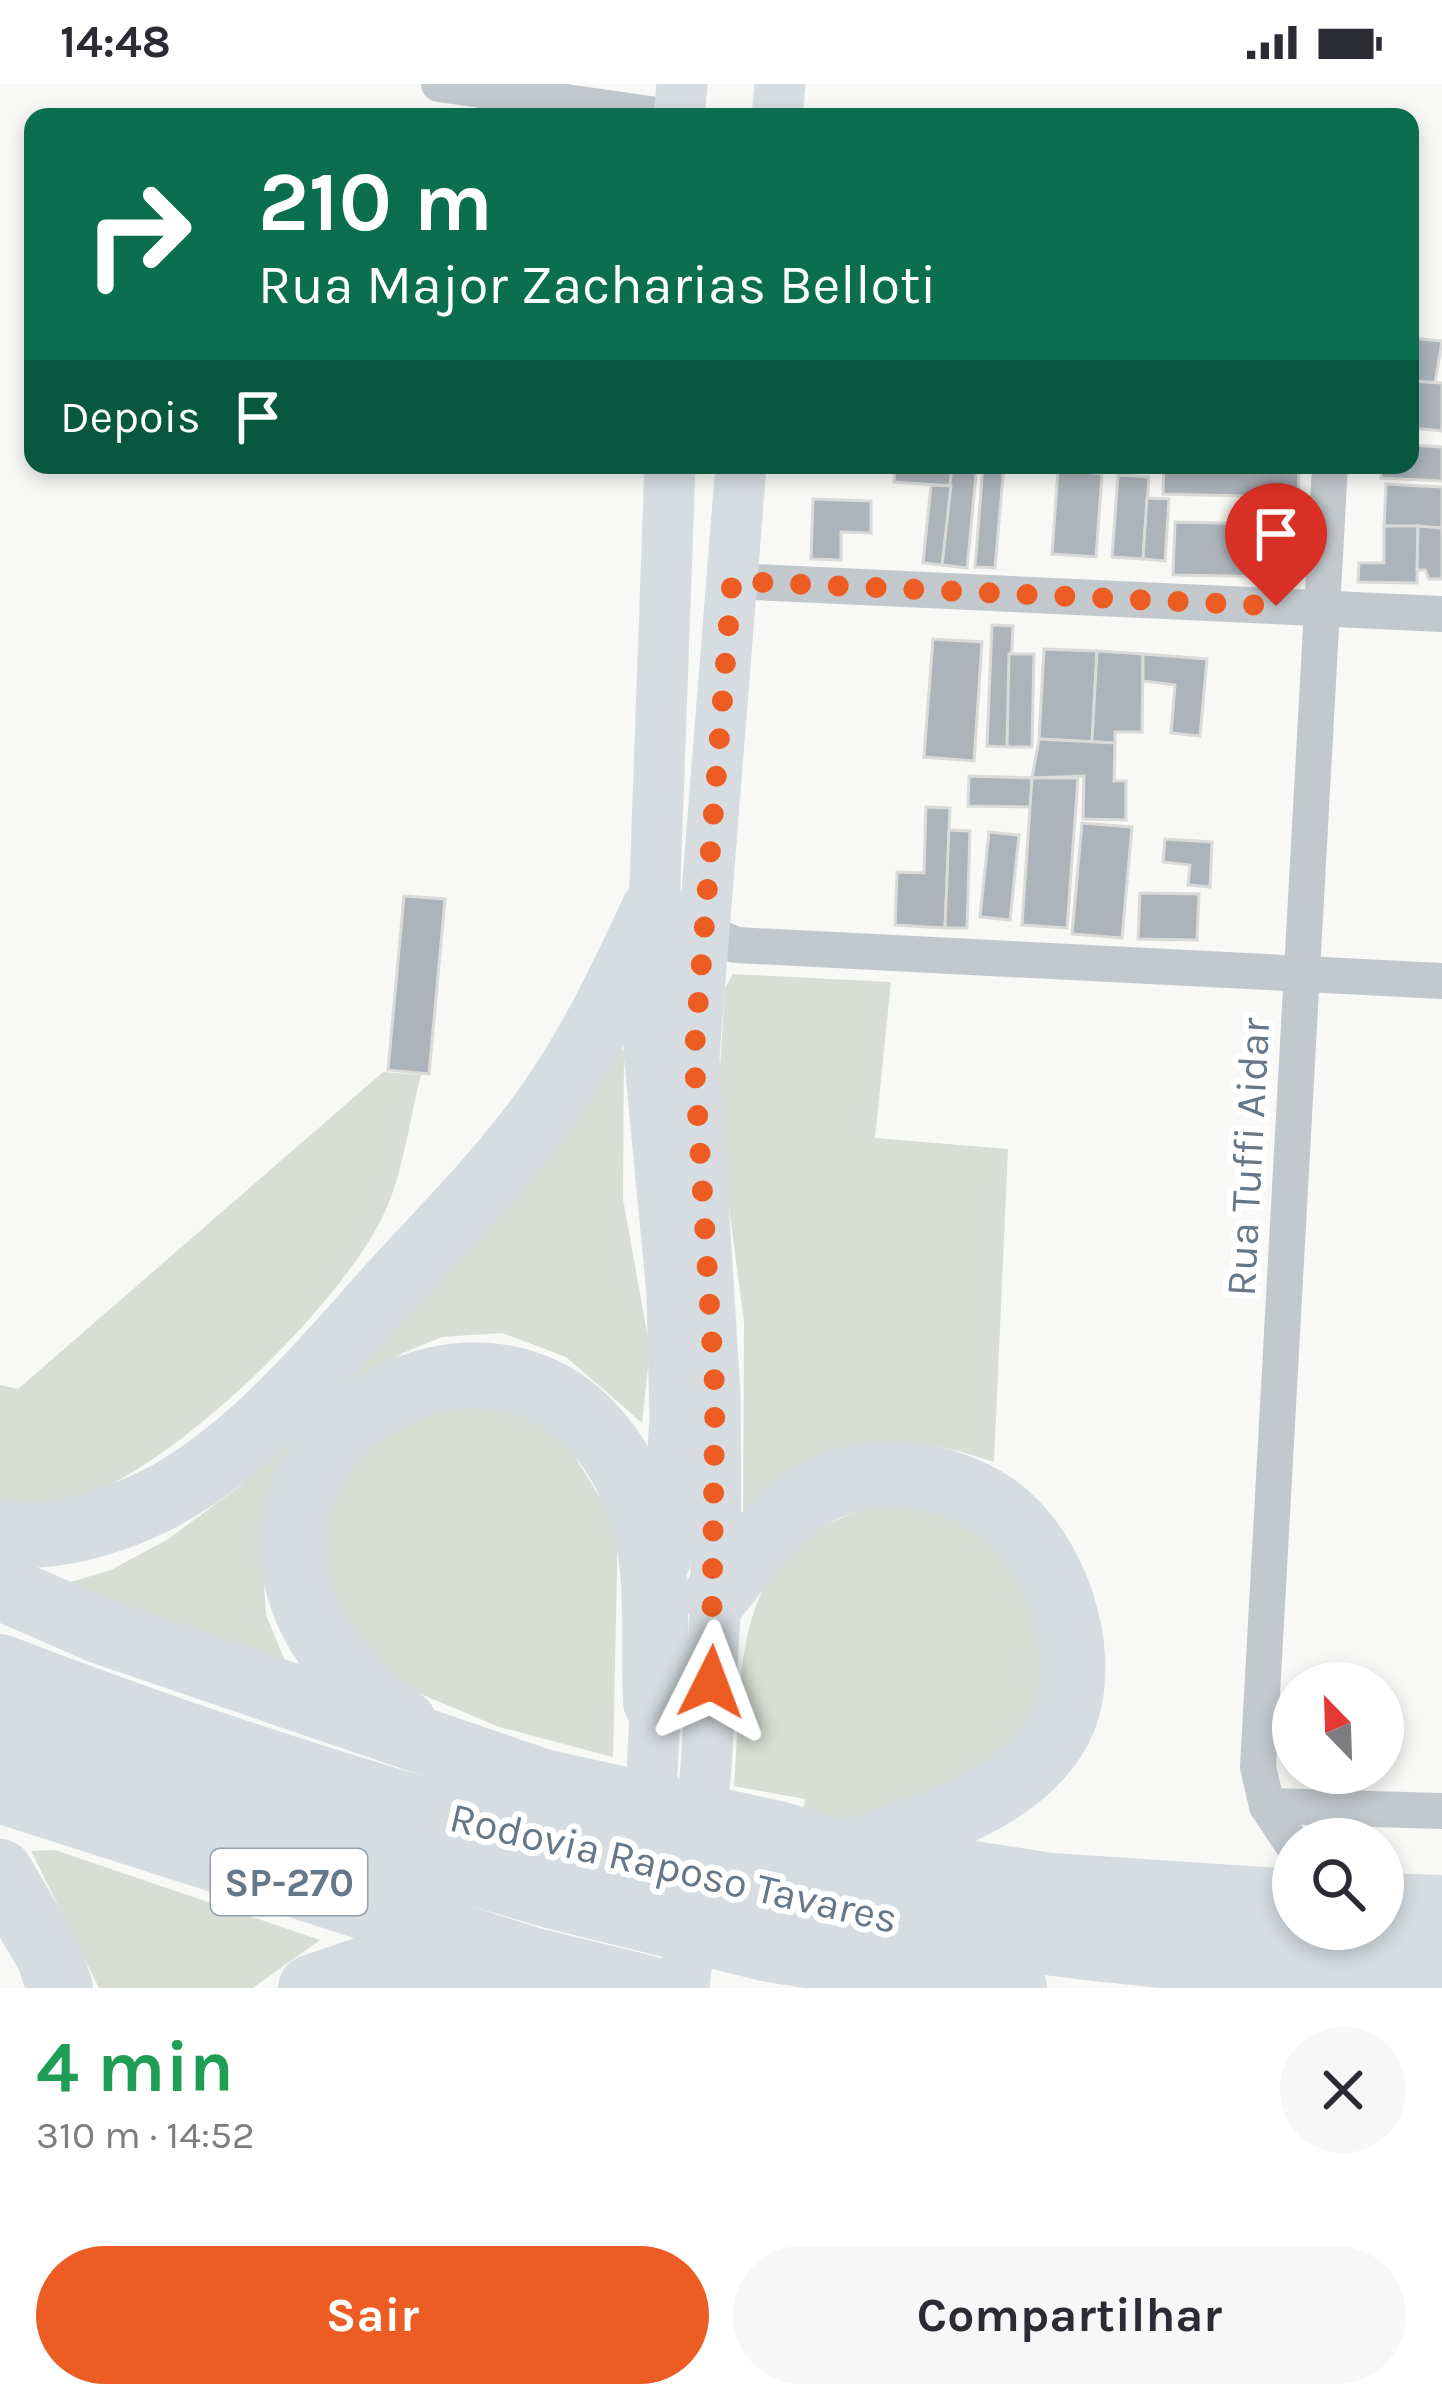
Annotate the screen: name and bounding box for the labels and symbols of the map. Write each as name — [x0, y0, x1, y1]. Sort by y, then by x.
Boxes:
pin — [1225, 483, 1327, 606]
street label: Rua Tuffi Aidar — [1216, 1016, 1280, 1298]
position arrow — [648, 1619, 774, 1745]
north arrow — [1272, 1662, 1404, 1794]
street label: Rodovia Raposo Tavares — [445, 1792, 903, 1944]
road number: SP-270 — [211, 1849, 367, 1915]

